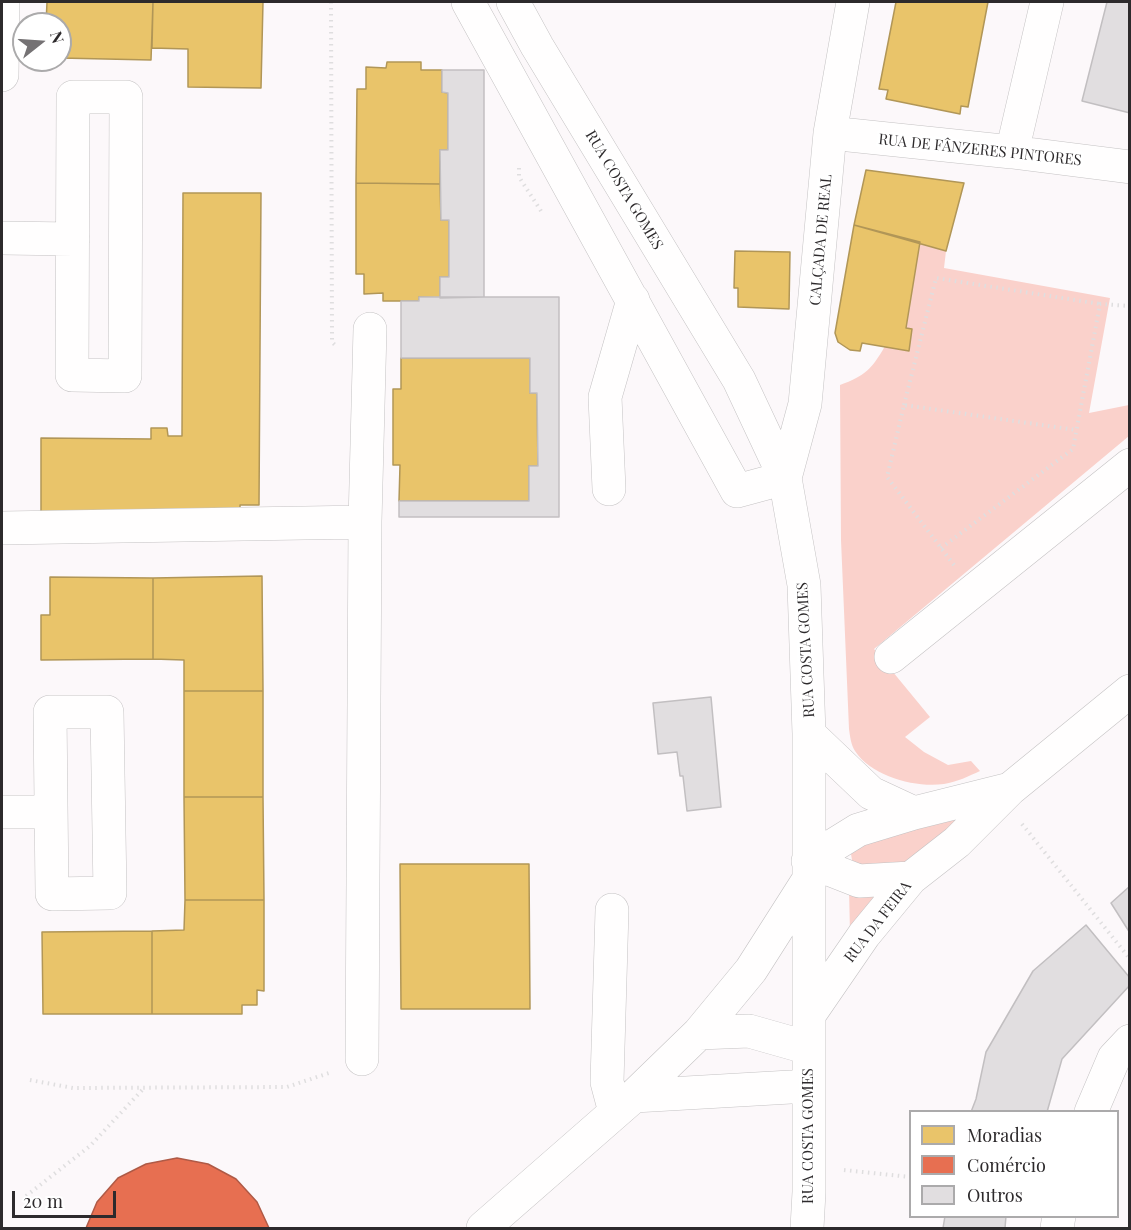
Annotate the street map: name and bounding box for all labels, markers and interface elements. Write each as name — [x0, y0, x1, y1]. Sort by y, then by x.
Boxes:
north arrow — [12, 12, 72, 72]
text: N — [46, 29, 70, 46]
street label: RUA COSTA GOMES — [581, 127, 667, 253]
street label: RUA DE FÂNZERES PINTORES — [878, 130, 1082, 170]
street label: CALÇADA DE REAL — [806, 174, 836, 306]
street label: RUA COSTA GOMES — [793, 582, 819, 718]
street label: RUA DA FEIRA — [841, 878, 915, 966]
street label: RUA COSTA GOMES — [799, 1068, 817, 1204]
legend — [909, 1110, 1119, 1218]
text: Moradias — [967, 1123, 1042, 1147]
text: Comércio — [967, 1153, 1046, 1177]
scale bar — [15, 1179, 118, 1217]
text: Outros — [967, 1183, 1023, 1207]
text: 20 m — [23, 1189, 63, 1213]

